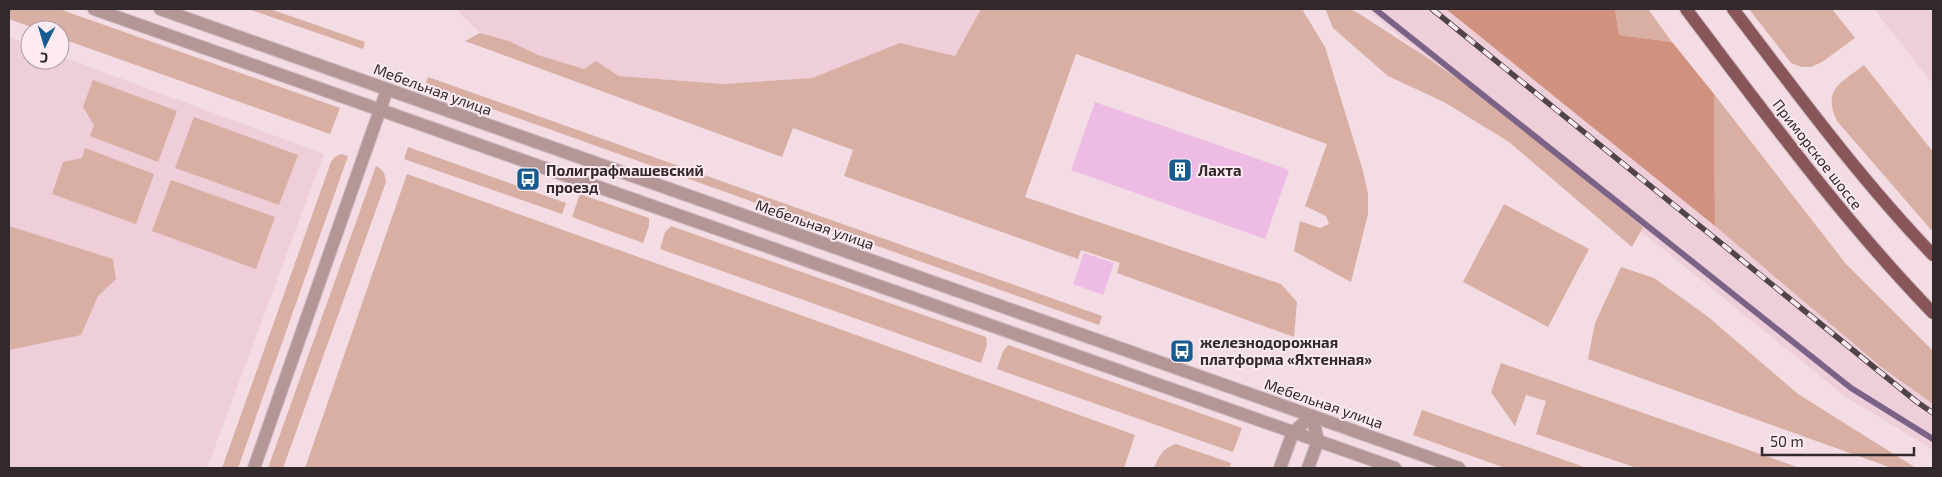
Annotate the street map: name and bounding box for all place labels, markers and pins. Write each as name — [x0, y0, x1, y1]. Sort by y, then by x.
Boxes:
building icon: Лахта — [1167, 157, 1193, 183]
place label: Полиграфмашевский проезд — [546, 161, 704, 196]
place label: Лахта — [1198, 161, 1242, 179]
bus stop icon: Полиграфмашевский проезд — [515, 166, 541, 192]
place label: железнодорожная платформа «Яхтенная» — [1200, 333, 1372, 368]
bus stop icon: железнодорожная платформа «Яхтенная» — [1169, 338, 1195, 364]

